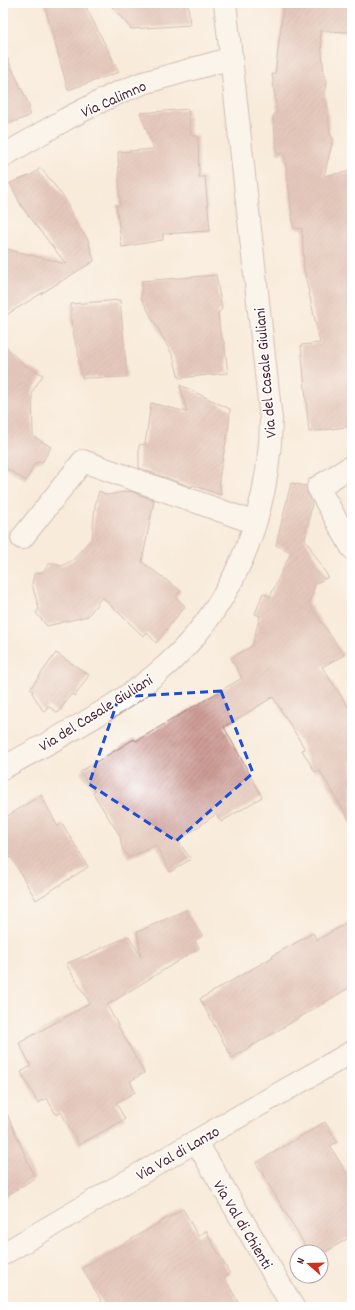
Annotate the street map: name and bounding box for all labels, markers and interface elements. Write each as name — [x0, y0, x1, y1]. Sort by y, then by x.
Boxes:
street label: Via Calimno — [78, 76, 150, 125]
street label: Via del Casale Giuliani — [249, 307, 284, 439]
street label: Via del Casale Giuliani — [35, 670, 158, 758]
street label: Via Val di Lanzo — [132, 1121, 224, 1187]
street label: Via Val di Chienti — [206, 1177, 277, 1274]
north arrow — [289, 1244, 329, 1284]
text: N — [293, 1255, 310, 1267]

